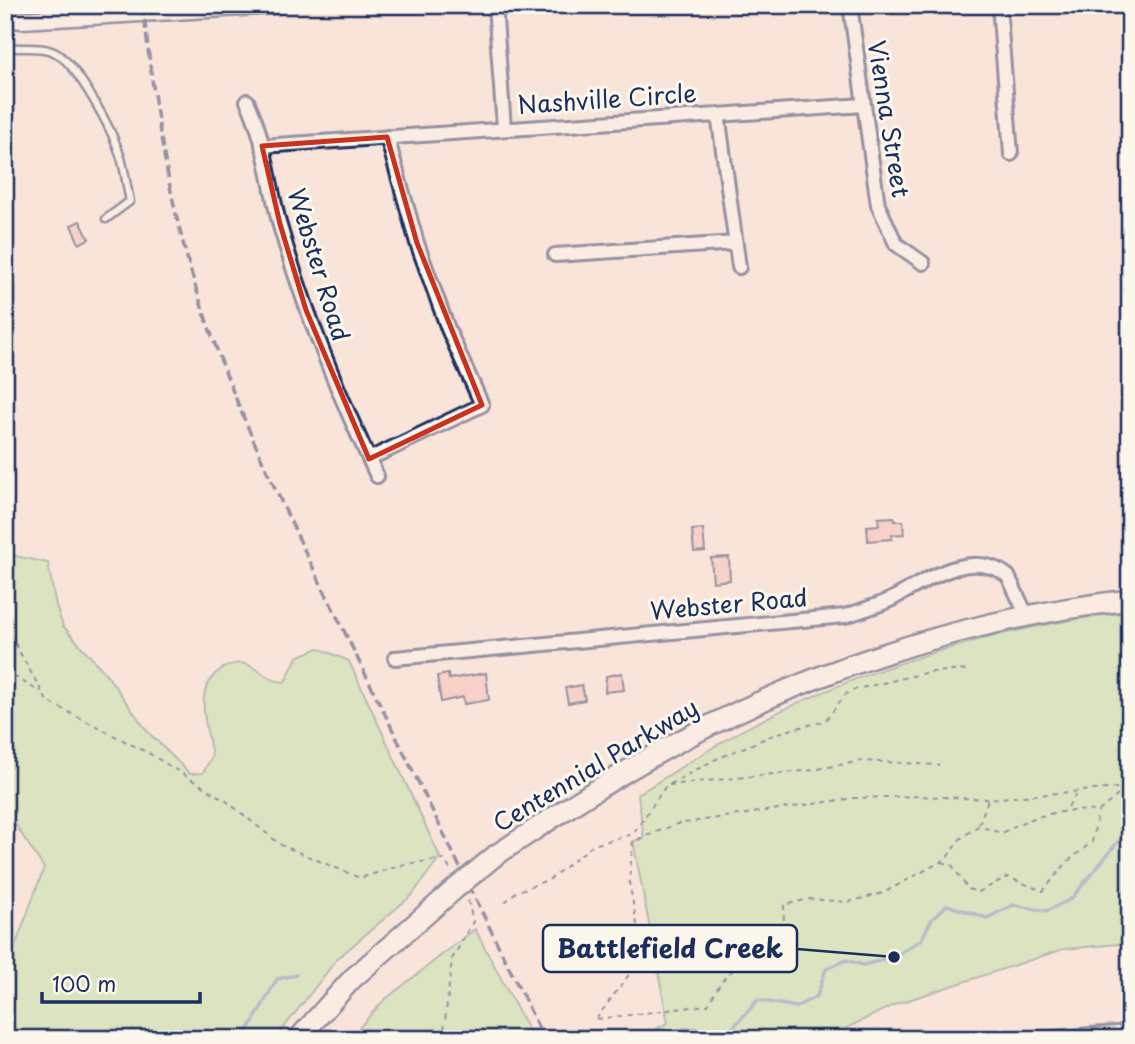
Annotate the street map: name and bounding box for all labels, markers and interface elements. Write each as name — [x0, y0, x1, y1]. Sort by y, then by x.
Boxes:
street label: Vienna Street — [860, 38, 920, 200]
street label: Nashville Circle — [516, 74, 698, 122]
street label: Webster Road — [280, 184, 360, 345]
street label: Webster Road — [649, 578, 809, 628]
street label: Centennial Parkway — [485, 689, 705, 840]
callout: Battlefield Creek — [543, 925, 797, 972]
text: Battlefield Creek — [557, 928, 783, 967]
scale bar — [42, 960, 200, 1004]
text: 100 m — [52, 967, 116, 999]

